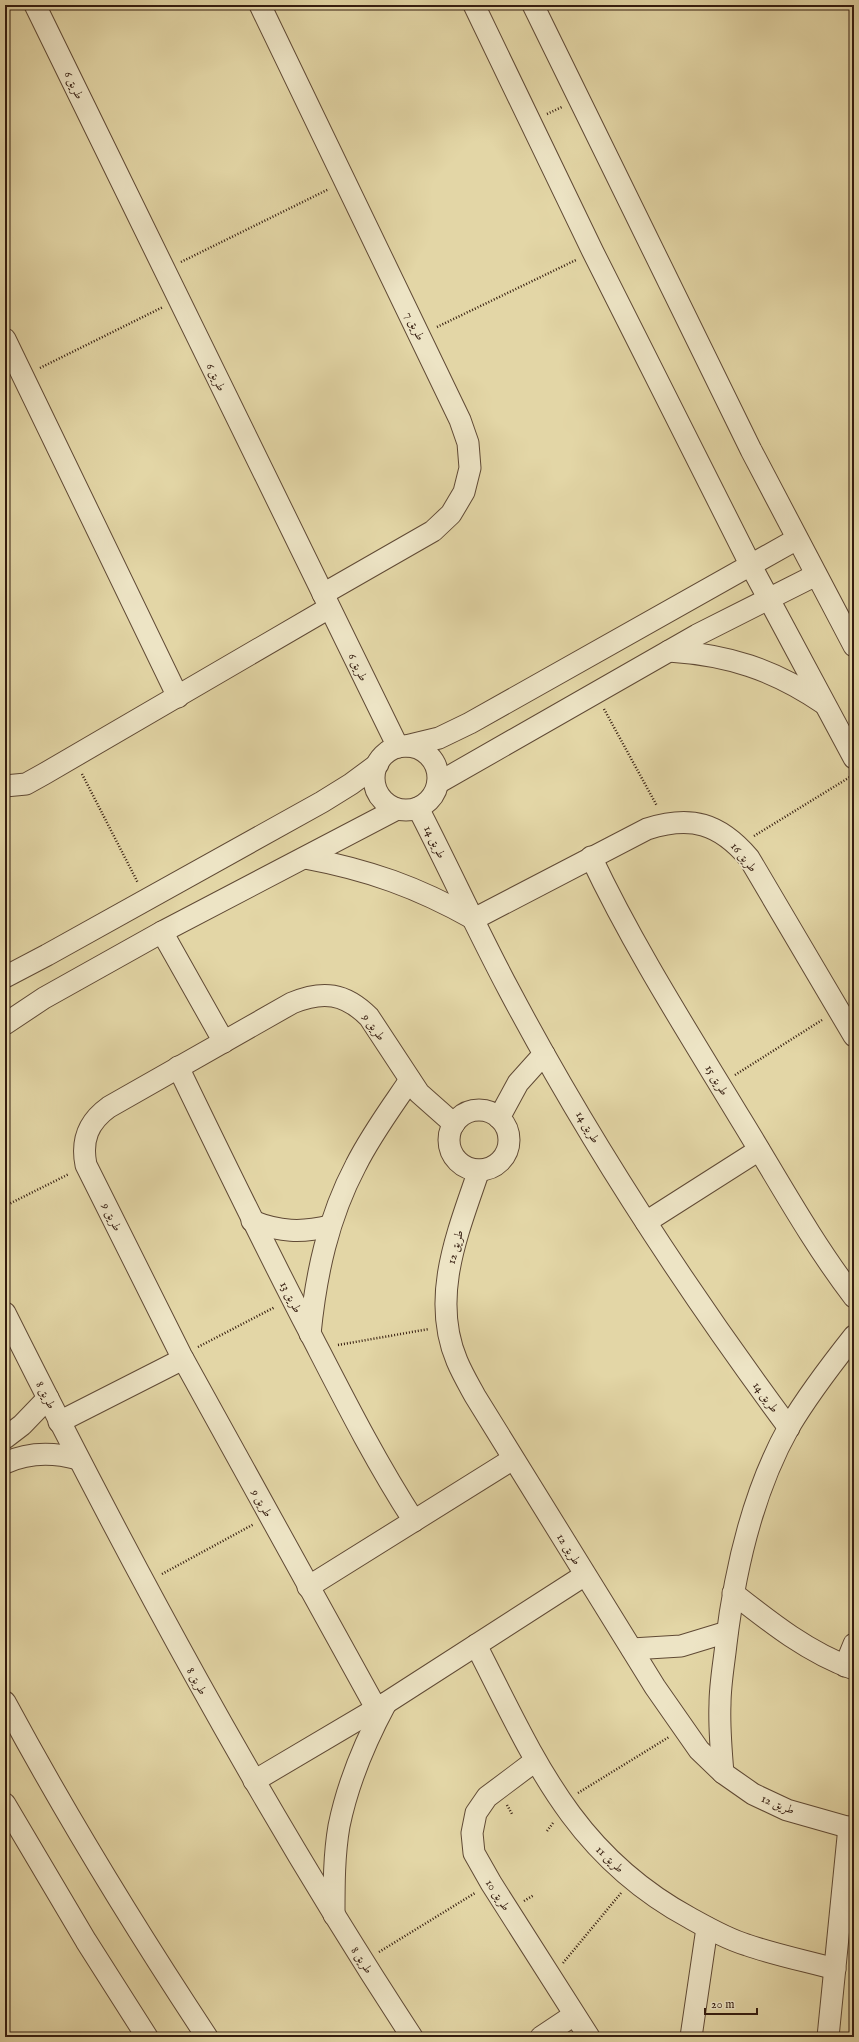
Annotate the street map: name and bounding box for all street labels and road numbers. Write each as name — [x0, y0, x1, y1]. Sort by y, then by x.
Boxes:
street label: طريق 6 — [60, 69, 87, 102]
street label: طريق 7 — [401, 309, 428, 343]
street label: طريق 6 — [202, 361, 229, 394]
street label: طريق 6 — [344, 651, 371, 684]
street label: طريق 14 — [420, 823, 449, 861]
street label: طريق 16 — [727, 839, 760, 875]
street label: طريق 9 — [358, 1010, 389, 1044]
street label: طريق 15 — [702, 1062, 732, 1099]
street label: طريق 14 — [572, 1108, 603, 1146]
street label: طريق 9 — [98, 1200, 125, 1234]
street label: طريق 12 — [444, 1228, 467, 1266]
street label: طريق 13 — [276, 1279, 305, 1316]
street label: طريق 8 — [32, 1379, 59, 1412]
street label: طريق 14 — [749, 1379, 782, 1416]
street label: طريق 9 — [247, 1486, 275, 1520]
street label: طريق 12 — [553, 1531, 584, 1568]
street label: طريق 8 — [183, 1665, 210, 1698]
street label: طريق 12 — [759, 1791, 797, 1818]
street label: طريق 11 — [592, 1842, 627, 1877]
street label: طريق 10 — [482, 1877, 513, 1914]
street label: طريق 8 — [347, 1944, 376, 1977]

